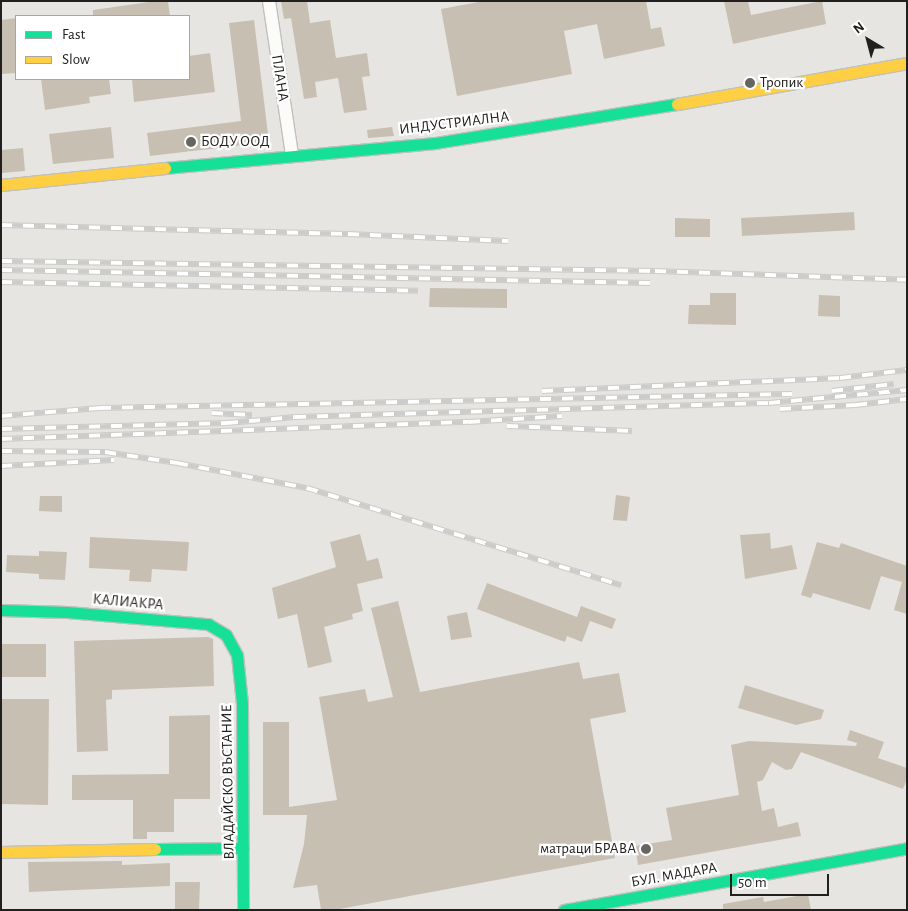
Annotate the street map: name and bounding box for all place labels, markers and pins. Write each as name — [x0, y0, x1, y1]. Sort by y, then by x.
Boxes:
place label: Тропик — [760, 74, 803, 92]
marker: Тропик — [744, 77, 756, 89]
place label: БОДУ ООД — [201, 133, 270, 151]
marker: БОДУ ООД — [185, 136, 197, 148]
place label: матраци БРАВА — [540, 840, 636, 858]
marker: матраци БРАВА — [640, 843, 652, 855]

